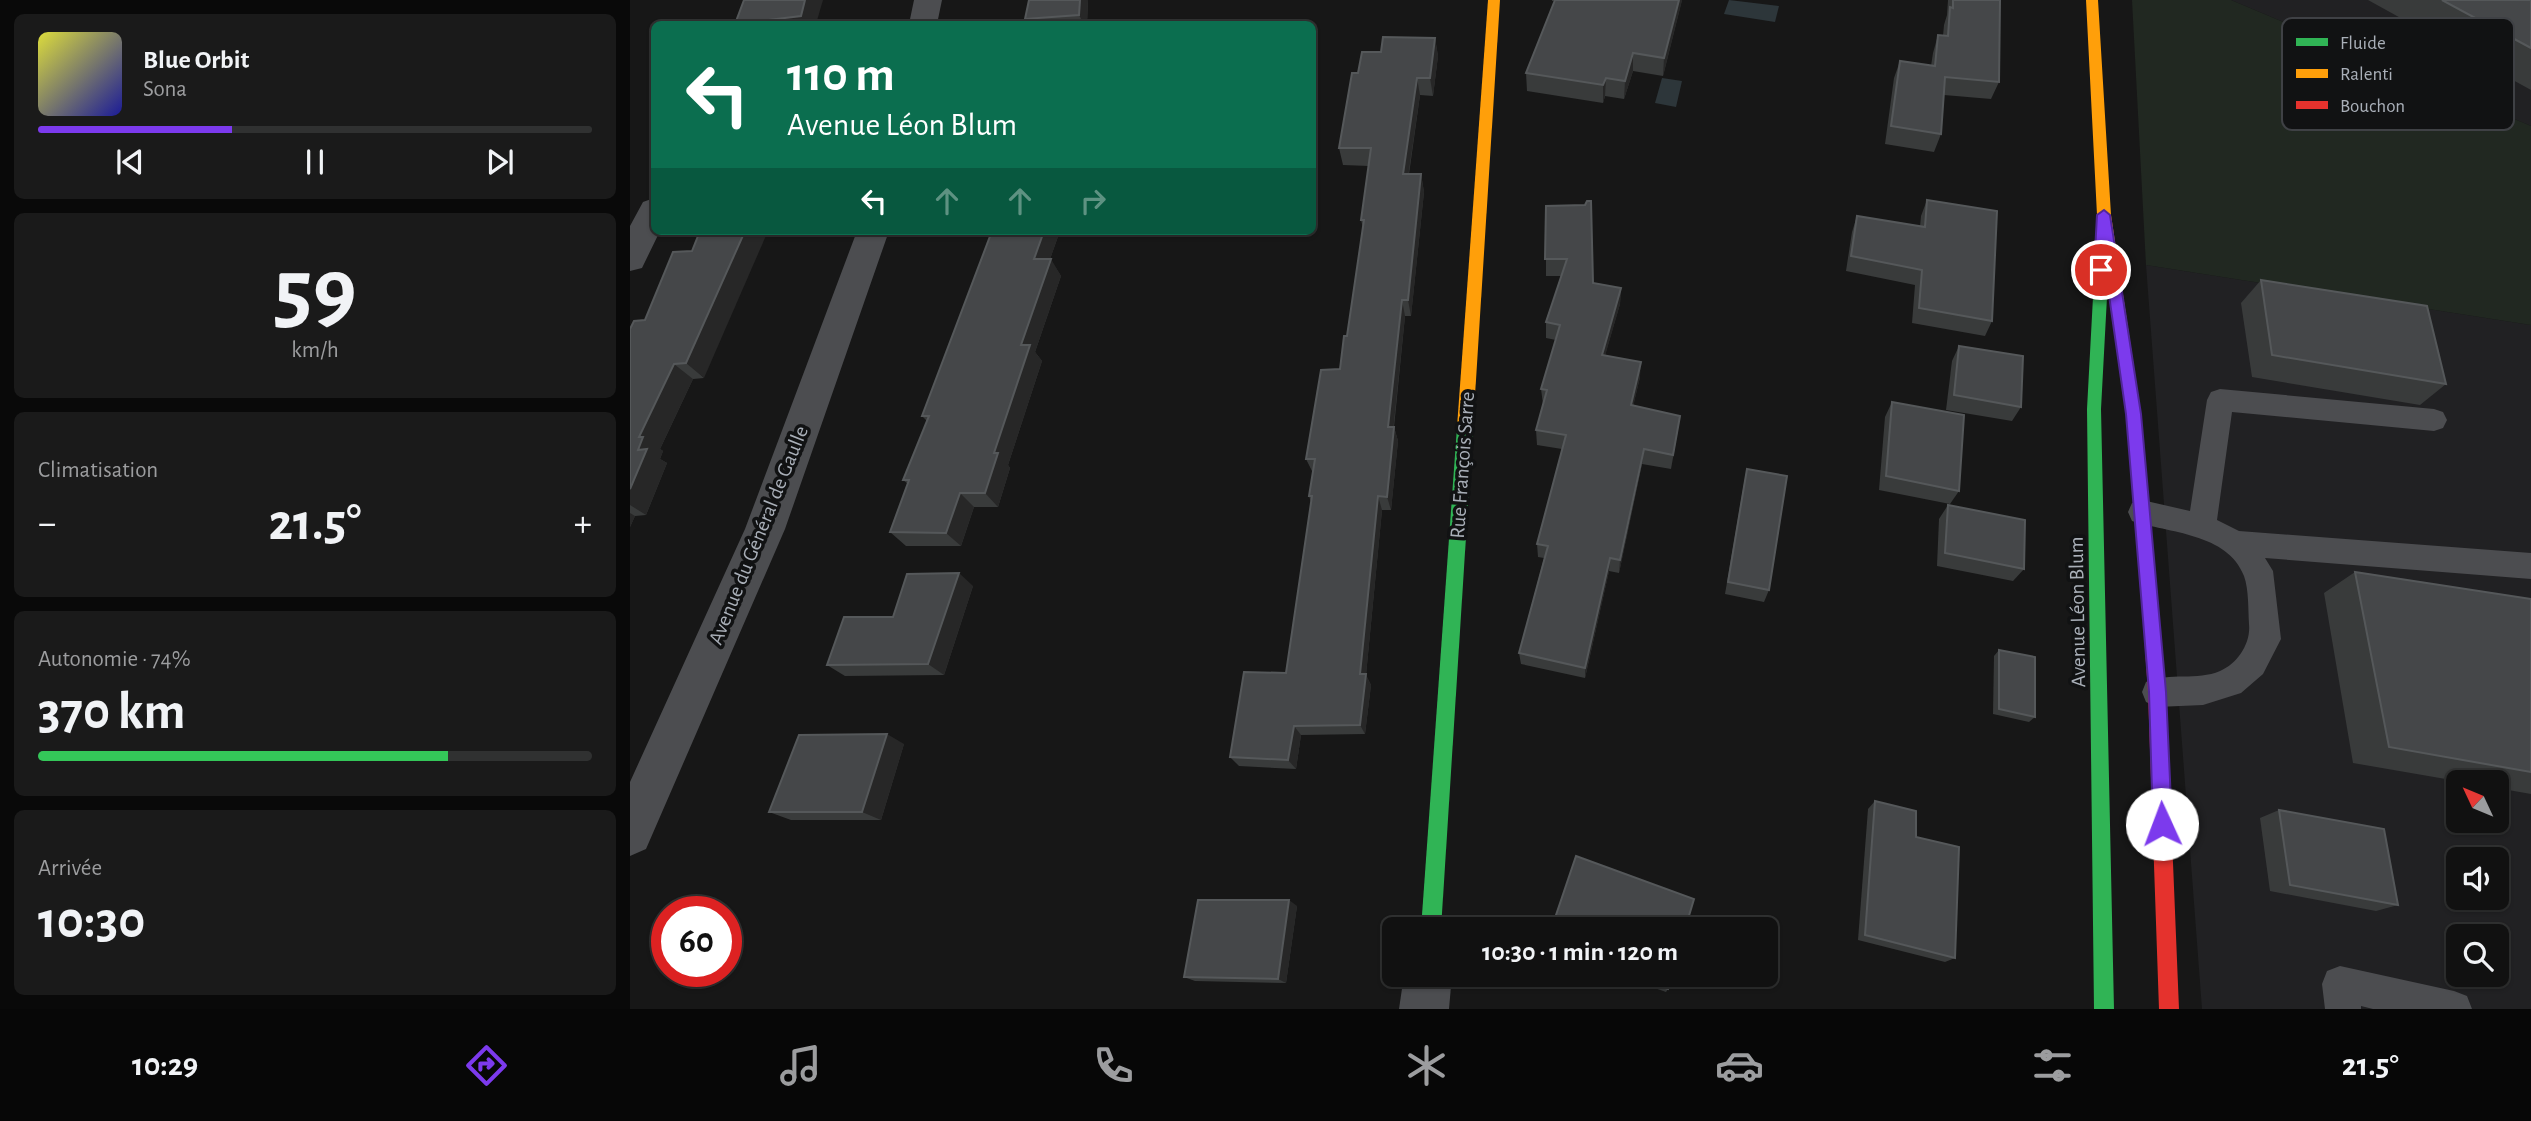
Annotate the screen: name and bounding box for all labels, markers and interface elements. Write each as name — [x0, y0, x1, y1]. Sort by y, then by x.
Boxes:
legend — [2282, 18, 2514, 130]
text: Fluide — [2340, 34, 2386, 53]
text: Blue Orbit — [143, 47, 249, 73]
icon: left — [672, 49, 763, 140]
text: 110 m — [787, 51, 895, 100]
text: Ralenti — [2340, 65, 2393, 84]
text: Sona — [143, 78, 187, 101]
text: Bouchon — [2340, 97, 2405, 116]
text: Avenue Léon Blum — [787, 109, 1017, 141]
icon: previous — [111, 143, 149, 181]
icon: pause — [296, 143, 334, 181]
icon: next — [481, 143, 519, 181]
icon: left — [855, 182, 893, 220]
icon: ahead — [928, 182, 966, 220]
icon: ahead — [1001, 182, 1039, 220]
icon: right — [1074, 182, 1112, 220]
pin — [2071, 240, 2131, 300]
text: 59 — [273, 246, 357, 337]
icon: arrive — [2082, 251, 2120, 289]
text: km/h — [291, 339, 339, 362]
street label: Rue François Sarre — [1447, 391, 1478, 539]
street label: Avenue du Général de Gaulle — [705, 423, 812, 648]
text: Climatisation — [38, 459, 158, 482]
text: 21.5° — [269, 497, 361, 549]
text: − — [38, 505, 56, 543]
text: + — [574, 505, 592, 543]
street label: Avenue Léon Blum — [2066, 536, 2089, 688]
text: Autonomie · 74% — [38, 648, 191, 671]
text: 370 km — [38, 686, 186, 738]
north arrow — [2446, 770, 2510, 833]
map controls — [2446, 770, 2509, 987]
position arrow — [2125, 787, 2199, 861]
button: sound — [2446, 847, 2509, 910]
text: Arrivée — [38, 857, 102, 880]
text: 10:30 — [38, 895, 145, 947]
speed limit sign: 60 — [651, 896, 742, 987]
button: search — [2446, 924, 2509, 987]
text: 10:30 · 1 min · 120 m — [1482, 939, 1678, 965]
icon: directions — [462, 1041, 511, 1090]
icon: music — [776, 1041, 825, 1090]
icon: phone — [1089, 1041, 1138, 1090]
icon: climate — [1402, 1041, 1451, 1090]
icon: car — [1715, 1041, 1764, 1090]
icon: filters — [2028, 1041, 2077, 1090]
text: 10:29 — [132, 1049, 198, 1081]
text: 21.5° — [2342, 1049, 2399, 1081]

